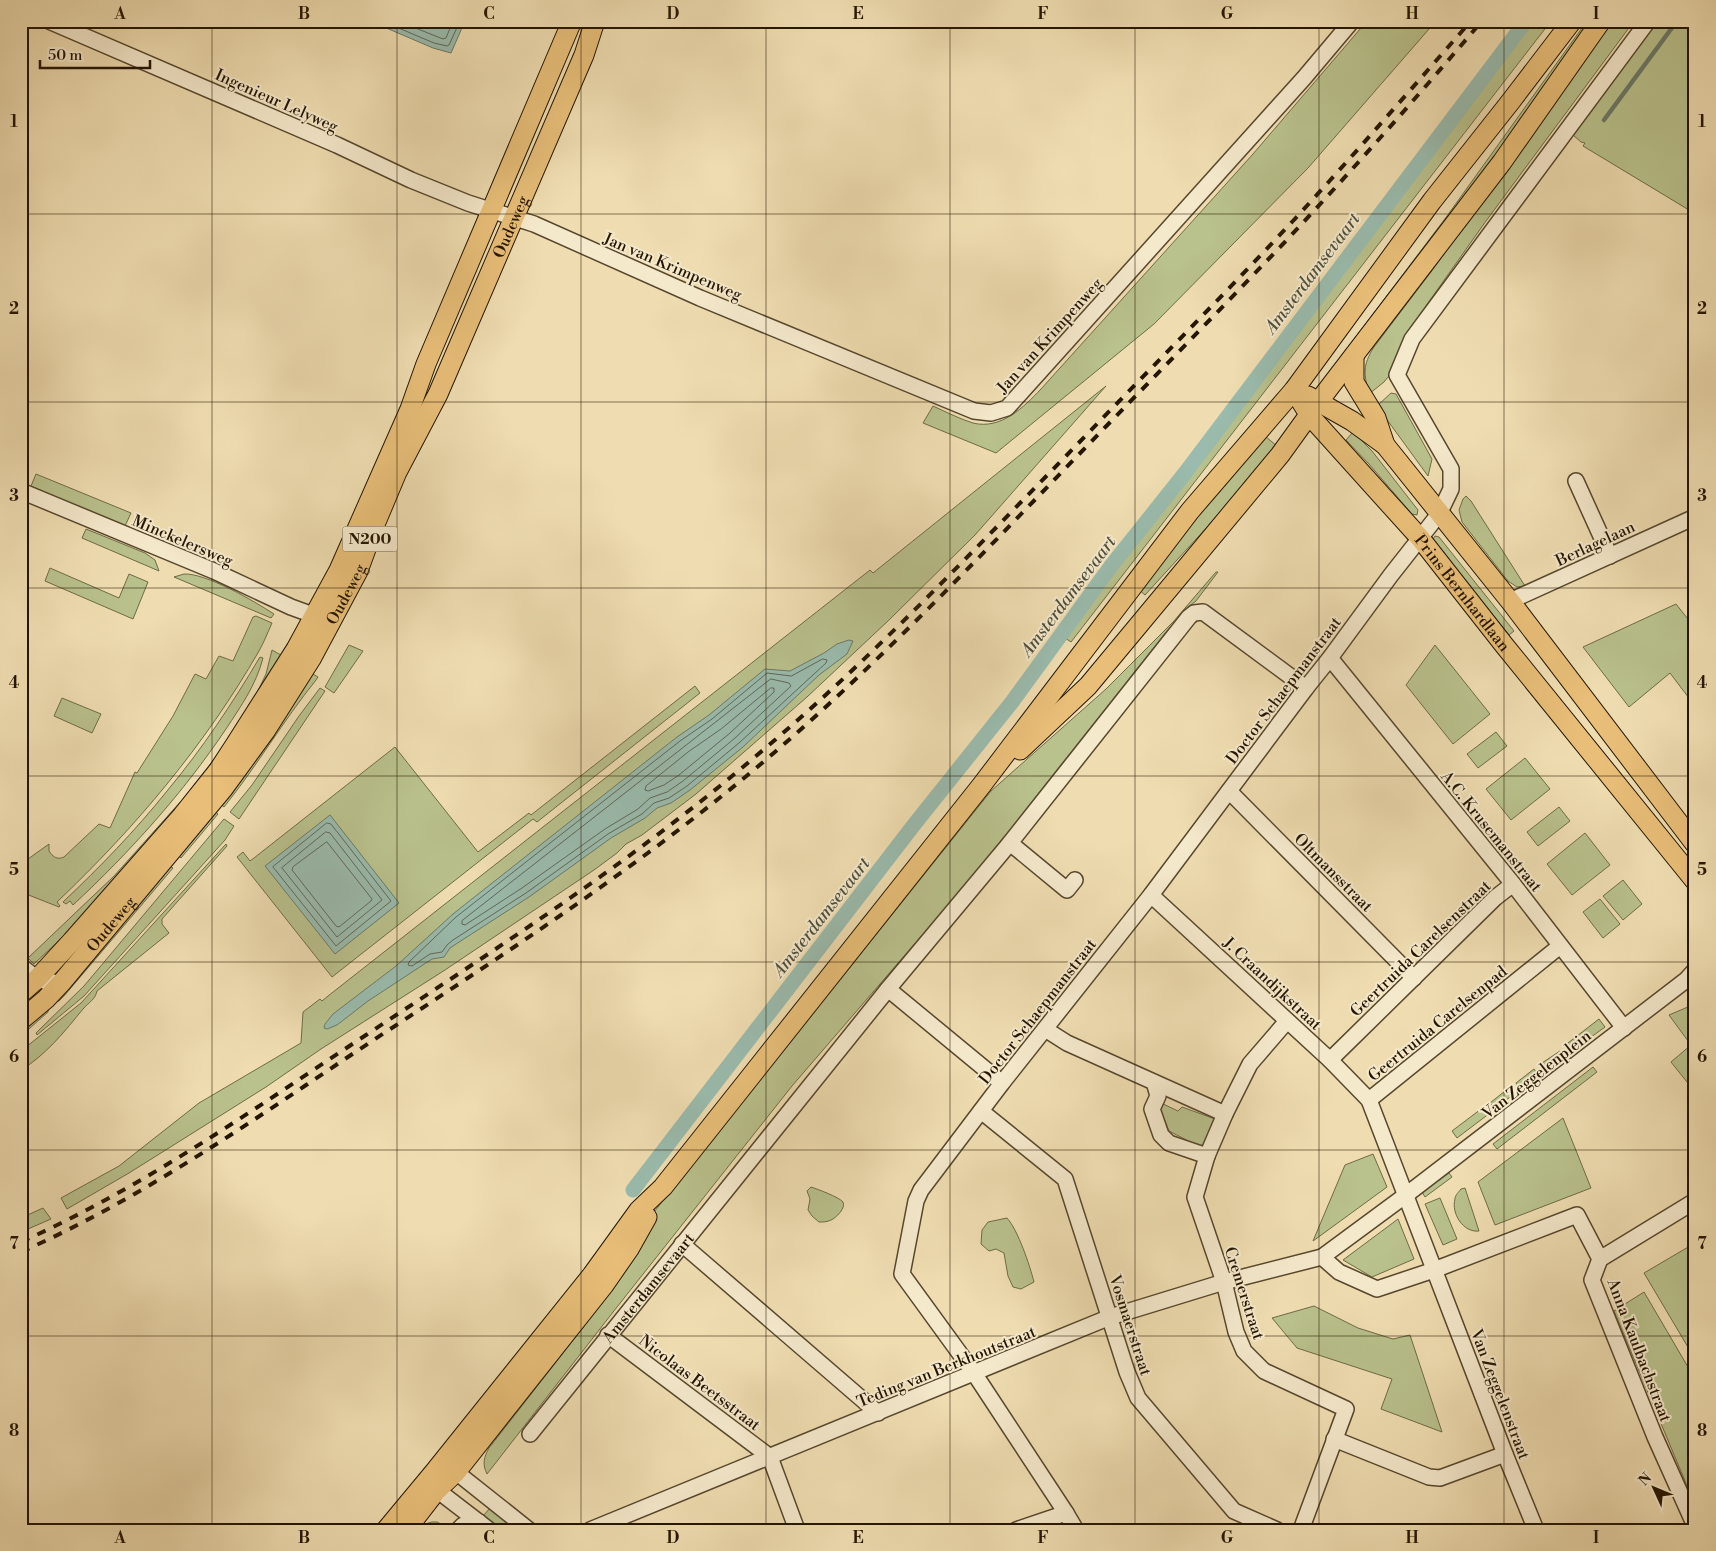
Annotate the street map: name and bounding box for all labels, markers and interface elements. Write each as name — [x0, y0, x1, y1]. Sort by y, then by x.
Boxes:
text: A — [113, 4, 126, 24]
text: B — [298, 4, 310, 24]
text: C — [483, 4, 495, 24]
text: D — [667, 4, 680, 24]
text: E — [852, 4, 864, 24]
text: F — [1037, 4, 1049, 24]
text: G — [1221, 4, 1234, 24]
text: H — [1405, 4, 1419, 24]
text: I — [1593, 4, 1599, 24]
scale bar — [40, 38, 150, 70]
text: 50 m — [48, 46, 82, 65]
street label: Ingenieur Lelyweg — [212, 65, 342, 137]
text: 1 — [10, 112, 18, 132]
text: 1 — [1698, 112, 1706, 132]
street label: Oudeweg — [489, 192, 534, 261]
water label: Amsterdamsevaart — [1258, 207, 1366, 340]
street label: Jan van Krimpenweg — [599, 228, 746, 305]
street label: Jan van Krimpenweg — [992, 273, 1107, 398]
text: 2 — [9, 299, 19, 319]
text: 2 — [1697, 299, 1707, 319]
text: 3 — [9, 486, 19, 506]
text: 3 — [1697, 486, 1707, 506]
street label: Minckelersweg — [129, 511, 237, 571]
street label: Berlagelaan — [1552, 517, 1639, 571]
road number: N200 — [342, 526, 398, 552]
water label: Amsterdamsevaart — [1014, 530, 1122, 663]
street label: Prins Bernhardlaan — [1410, 530, 1514, 656]
street label: Oudeweg — [322, 561, 371, 628]
street label: Doctor Schaepmanstraat — [1222, 613, 1346, 768]
text: 4 — [9, 673, 20, 693]
text: 4 — [1697, 673, 1708, 693]
street label: A.C. Krusemanstraat — [1436, 766, 1546, 896]
street label: Oltmansstraat — [1290, 829, 1377, 916]
water label: Amsterdamsevaart — [766, 852, 876, 983]
text: 5 — [9, 860, 19, 880]
text: 5 — [1697, 860, 1707, 880]
street label: Geertruida Carelsenstraat — [1346, 876, 1496, 1021]
street label: Oudeweg — [83, 892, 141, 956]
street label: J. Craandijkstraat — [1218, 932, 1326, 1035]
street label: Doctor Schaepmanstraat — [975, 935, 1101, 1088]
street label: Geertruida Carelsenpad — [1364, 962, 1511, 1086]
street label: Van Zeggelenplein — [1477, 1026, 1596, 1124]
text: 6 — [9, 1047, 19, 1067]
text: 6 — [1697, 1047, 1707, 1067]
street label: Amsterdamsevaart — [598, 1229, 699, 1348]
text: 7 — [9, 1234, 19, 1254]
text: 7 — [1697, 1234, 1707, 1254]
street label: Cremerstraat — [1220, 1244, 1269, 1343]
street label: Vosmaerstraat — [1104, 1272, 1156, 1378]
street label: Anna Kaulbachstraat — [1602, 1275, 1676, 1425]
street label: Teding van Berkhoutstraat — [854, 1322, 1039, 1412]
street label: Van Zeggelenstraat — [1466, 1326, 1534, 1463]
street label: Nicolaas Beetsstraat — [635, 1331, 764, 1435]
text: 8 — [9, 1421, 19, 1441]
text: 8 — [1697, 1421, 1707, 1441]
north arrow — [1628, 1464, 1678, 1514]
text: N — [1635, 1469, 1656, 1490]
text: A — [113, 1528, 126, 1548]
text: B — [298, 1528, 310, 1548]
text: C — [483, 1528, 495, 1548]
text: D — [667, 1528, 680, 1548]
text: E — [852, 1528, 864, 1548]
text: F — [1037, 1528, 1049, 1548]
text: G — [1221, 1528, 1234, 1548]
text: H — [1405, 1528, 1419, 1548]
text: I — [1593, 1528, 1599, 1548]

